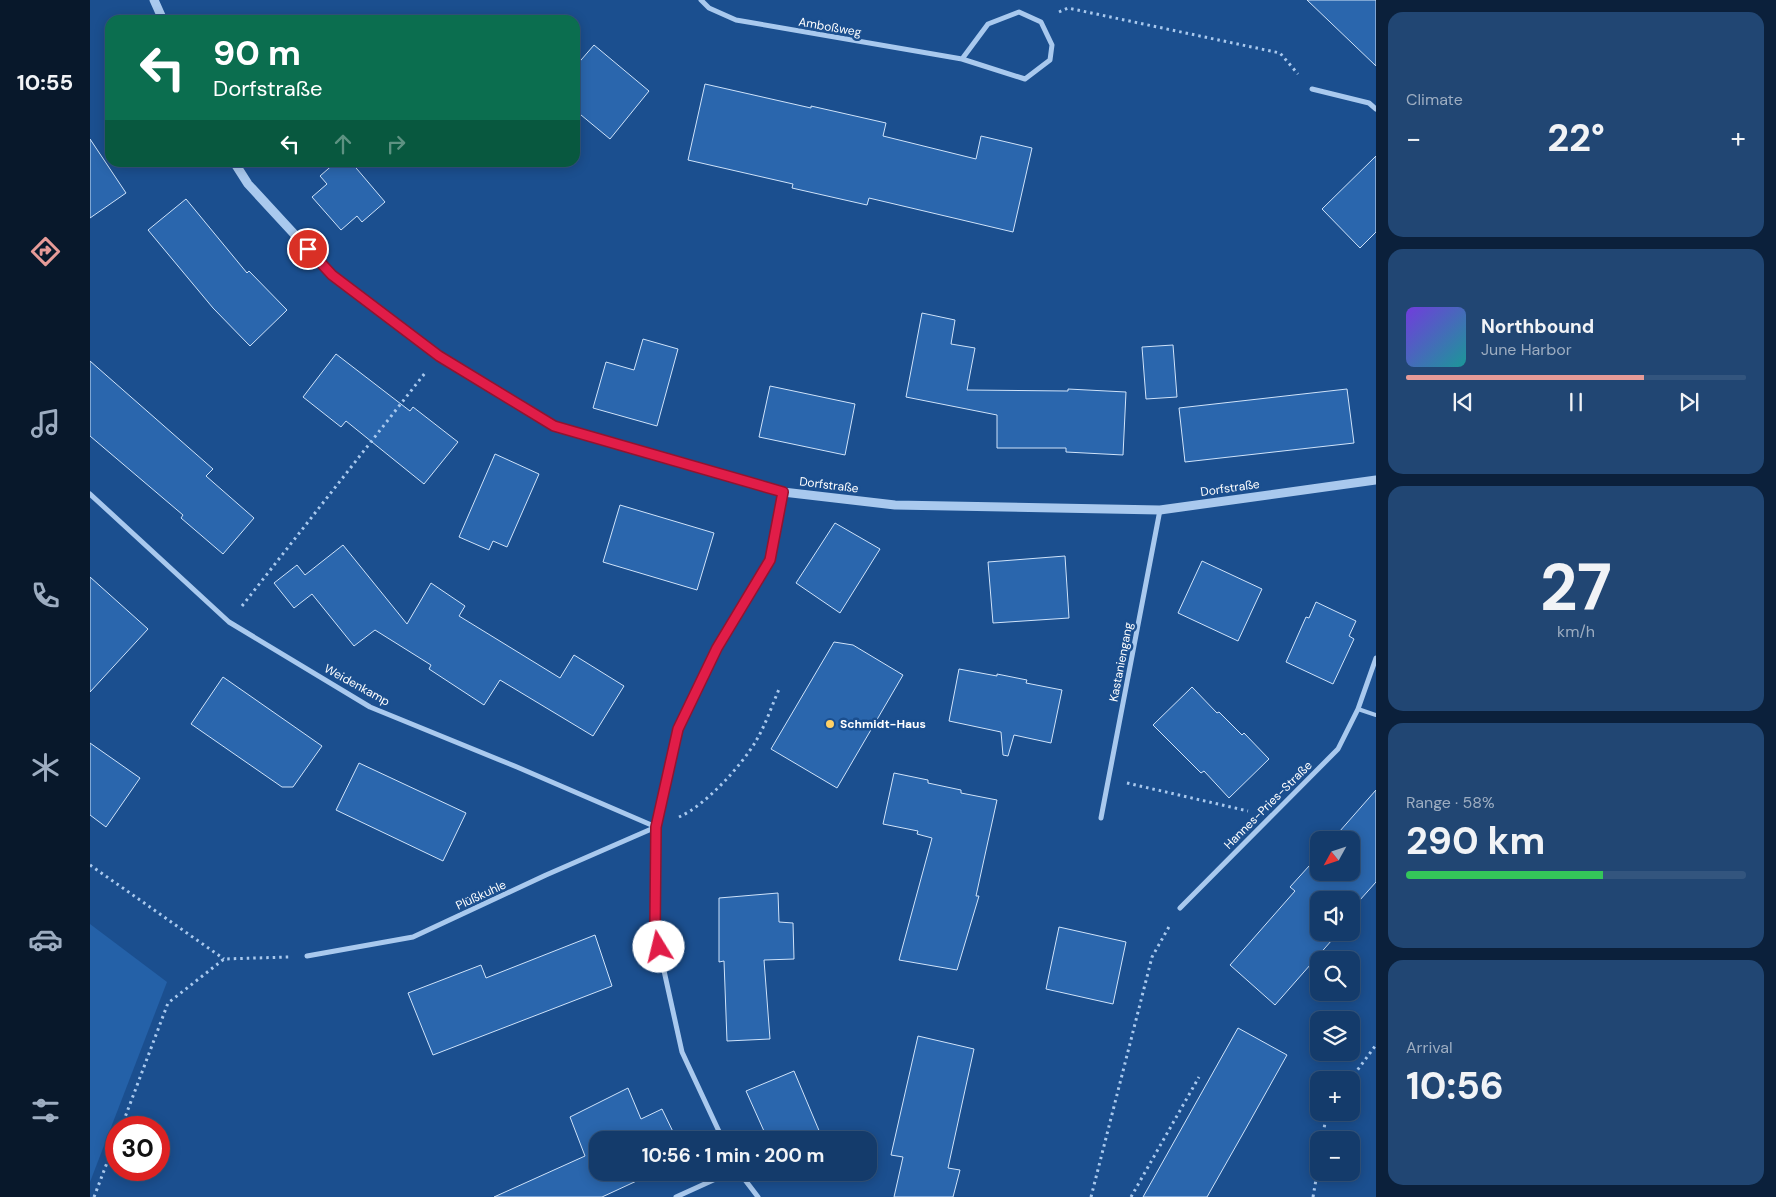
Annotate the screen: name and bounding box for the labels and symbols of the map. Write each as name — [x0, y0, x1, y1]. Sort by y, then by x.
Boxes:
street label: Amboßweg — [797, 14, 863, 40]
pin — [287, 228, 329, 270]
street label: Dorfstraße — [798, 473, 860, 497]
street label: Dorfstraße — [1199, 476, 1261, 500]
street label: Kastaniengang — [1105, 621, 1137, 703]
street label: Weidenkamp — [321, 660, 393, 710]
place label: Schmidt-Haus — [840, 716, 926, 732]
marker: Schmidt-Haus — [824, 718, 836, 730]
street label: Hannes-Pries-Straße — [1220, 757, 1316, 853]
north arrow — [1310, 831, 1360, 881]
street label: Plüßkuhle — [453, 876, 509, 914]
position arrow — [632, 920, 684, 972]
speed limit sign: 30 — [105, 1116, 170, 1181]

